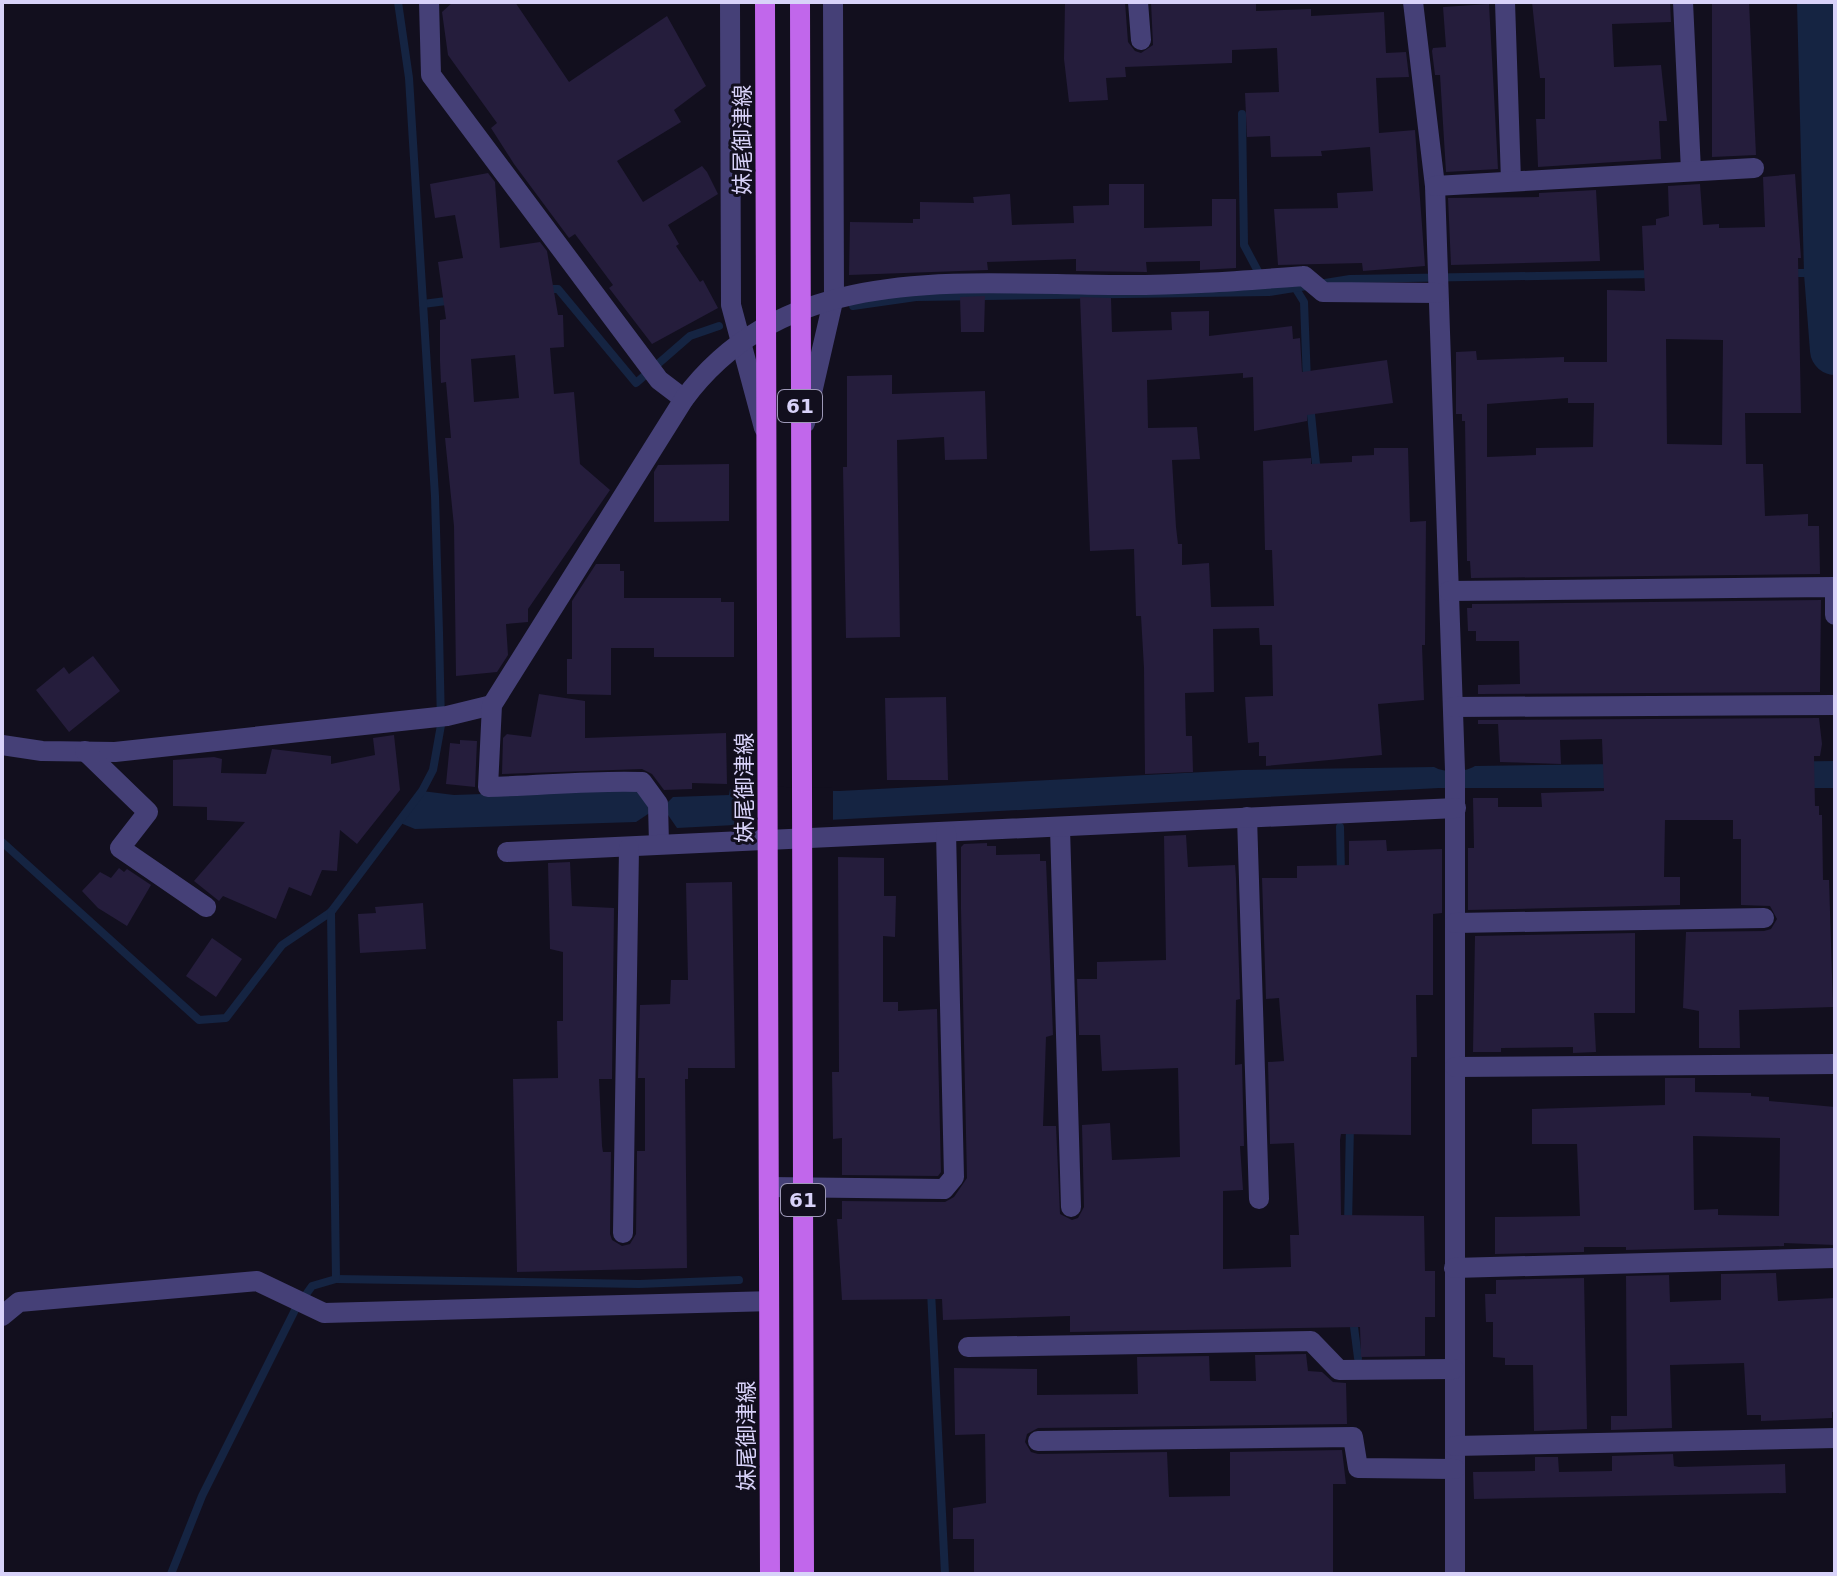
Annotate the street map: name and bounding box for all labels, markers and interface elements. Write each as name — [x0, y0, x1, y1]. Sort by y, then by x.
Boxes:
street label: 妹尾御津線 — [730, 85, 755, 195]
road number: 61 — [778, 390, 822, 422]
street label: 妹尾御津線 — [732, 733, 757, 843]
road number: 61 — [781, 1184, 825, 1216]
street label: 妹尾御津線 — [734, 1381, 759, 1491]

